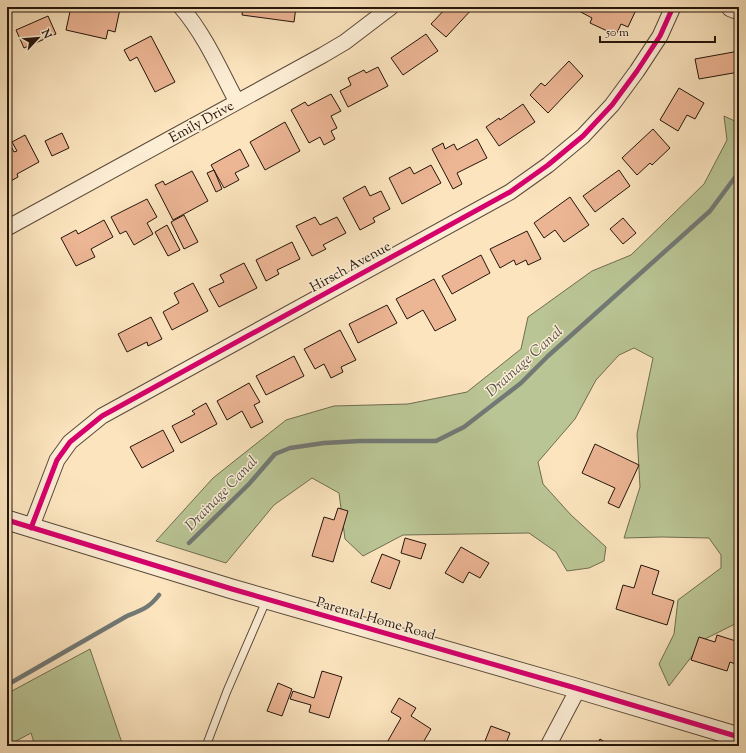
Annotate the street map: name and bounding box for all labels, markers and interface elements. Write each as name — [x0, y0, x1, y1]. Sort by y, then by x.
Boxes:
north arrow — [18, 18, 58, 58]
scale bar — [600, 18, 715, 44]
text: 50 m — [605, 24, 629, 42]
text: N — [37, 26, 55, 42]
street label: Emily Drive — [166, 97, 238, 149]
street label: Hirsch Avenue — [307, 237, 395, 298]
water label: Drainage Canal — [482, 322, 568, 402]
water label: Drainage Canal — [181, 452, 263, 536]
street label: Parental Home Road — [313, 593, 437, 647]

